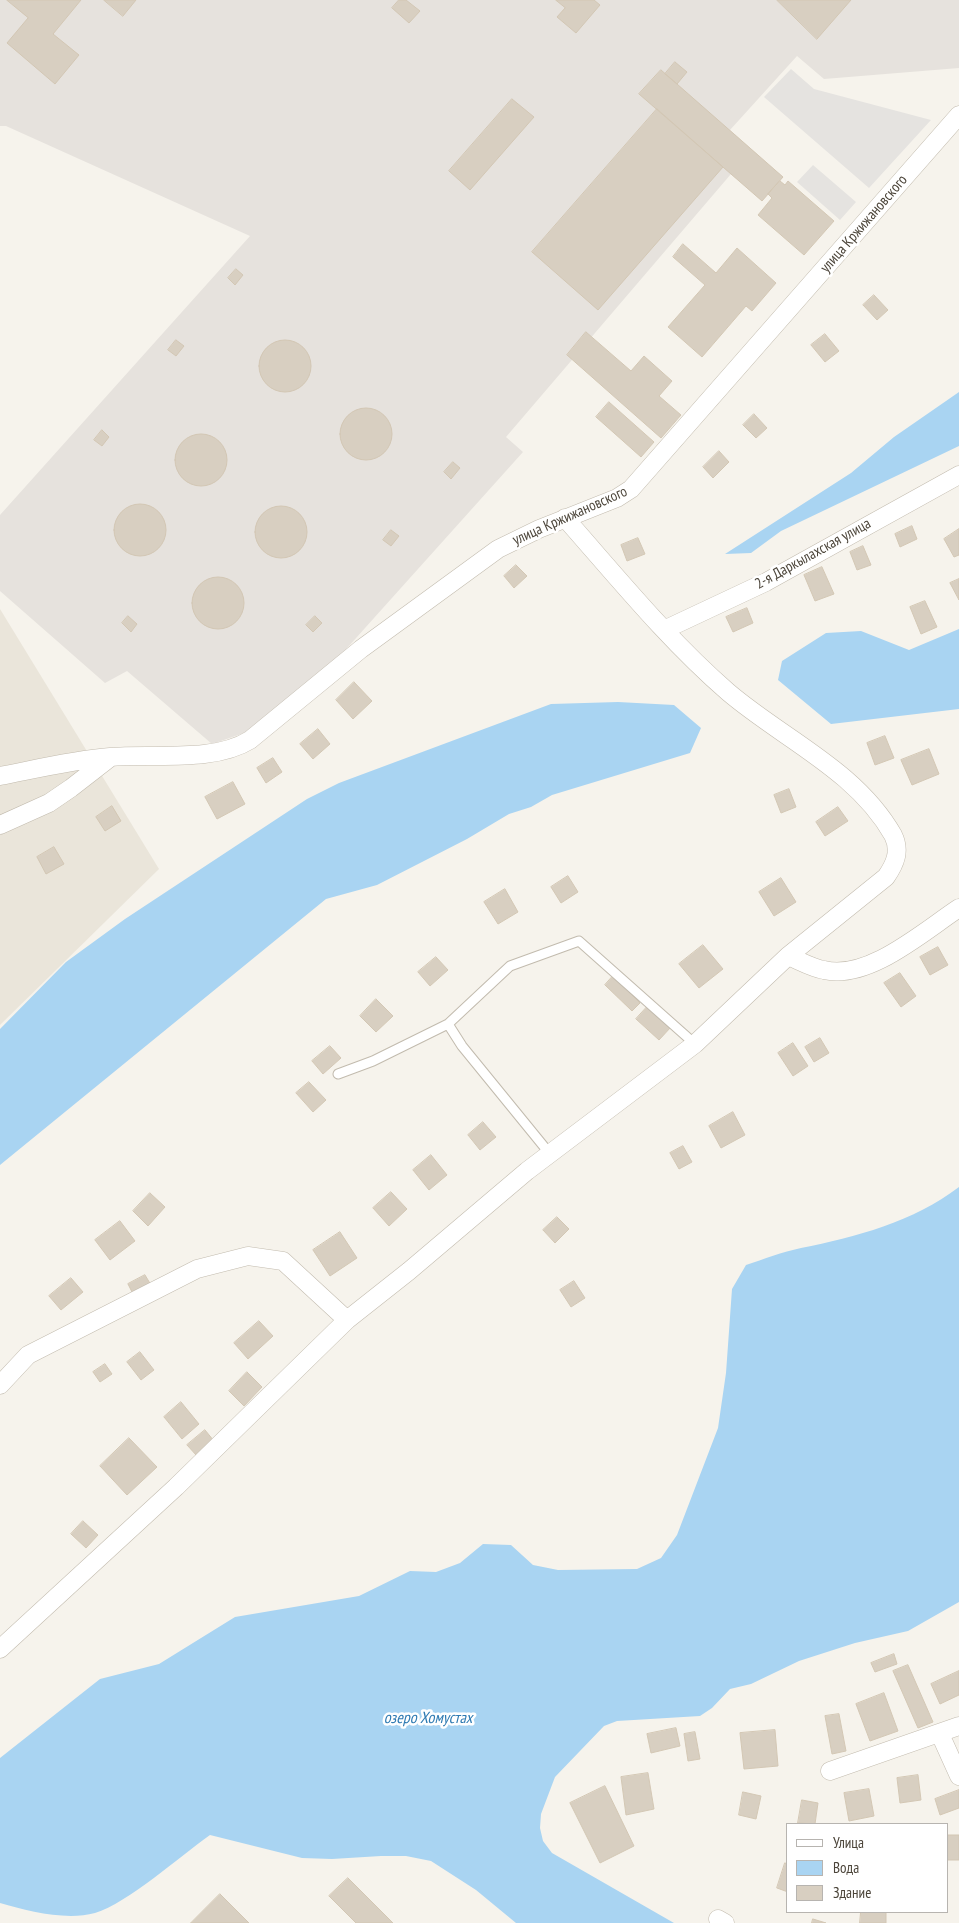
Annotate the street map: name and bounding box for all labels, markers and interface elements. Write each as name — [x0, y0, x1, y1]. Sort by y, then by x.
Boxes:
street label: улица Кржижановского — [817, 171, 911, 277]
street label: улица Кржижановского — [510, 483, 630, 549]
street label: 2-я Даркылахская улица — [752, 515, 874, 593]
water label: озеро Хомустах — [384, 1708, 472, 1728]
legend — [786, 1823, 949, 1913]
text: Улица — [833, 1833, 864, 1852]
text: Вода — [833, 1858, 859, 1877]
text: Здание — [833, 1883, 871, 1902]

